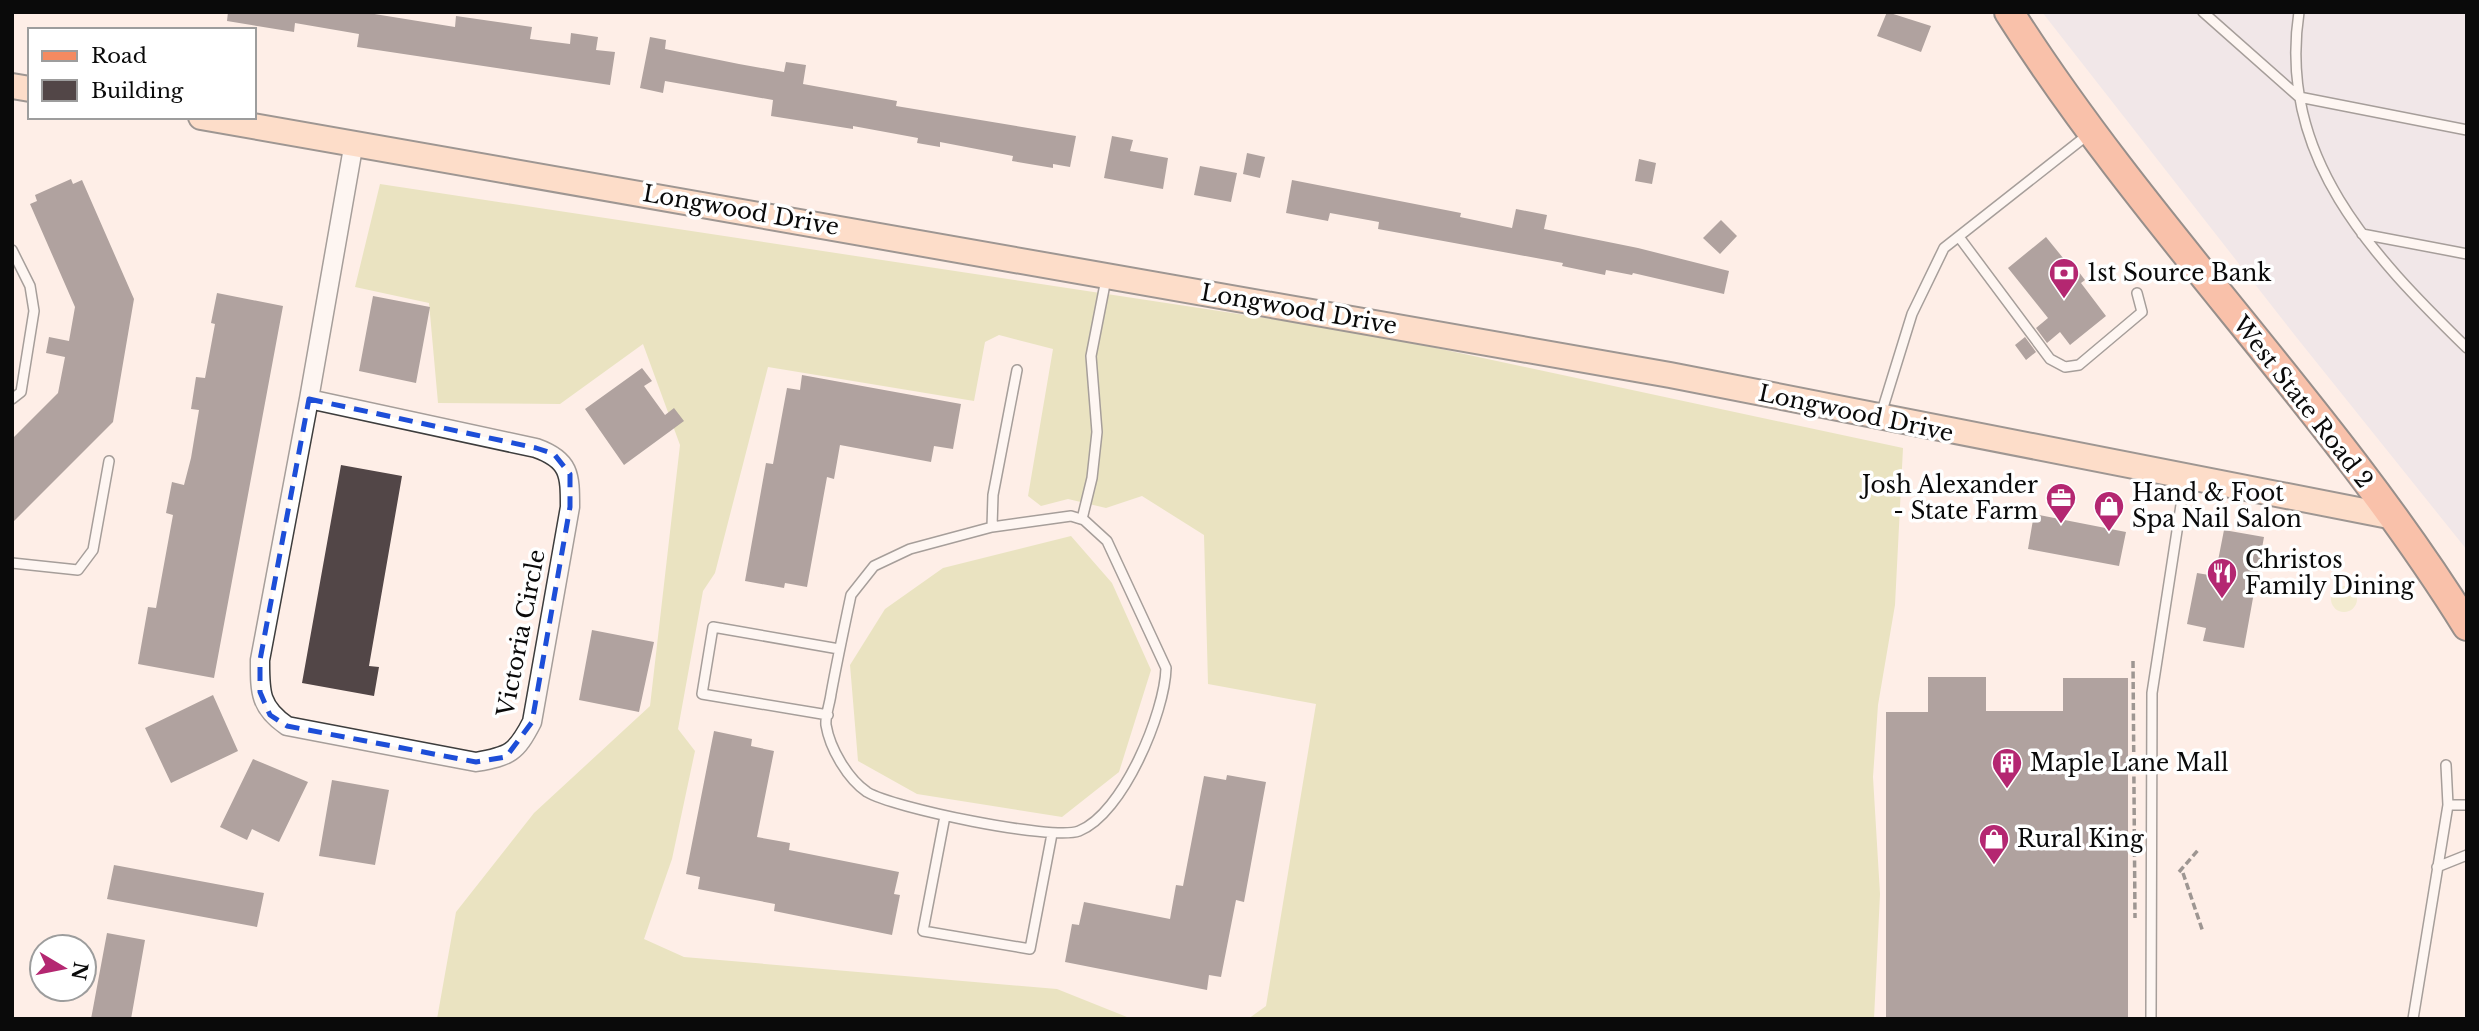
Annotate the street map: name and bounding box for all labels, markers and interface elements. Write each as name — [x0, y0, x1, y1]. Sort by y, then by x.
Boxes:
legend — [28, 28, 256, 119]
text: Road — [91, 43, 147, 69]
text: Building — [91, 78, 184, 104]
street label: Longwood Drive — [641, 179, 841, 241]
bank icon: 1st Source Bank — [2047, 256, 2081, 300]
place label: 1st Source Bank — [2087, 259, 2272, 287]
street label: Longwood Drive — [1199, 278, 1399, 340]
street label: West State Road 2 — [2226, 310, 2379, 494]
street label: Longwood Drive — [1756, 379, 1956, 447]
place label: Josh Alexander - State Farm — [1859, 471, 2038, 525]
place label: Hand & Foot Spa Nail Salon — [2132, 479, 2302, 533]
office icon: Josh Alexander - State Farm — [2044, 481, 2078, 525]
shop icon: Hand & Foot Spa Nail Salon — [2092, 489, 2126, 533]
place label: Christos Family Dining — [2245, 546, 2415, 600]
street label: Victoria Circle — [491, 547, 551, 720]
restaurant icon: Christos Family Dining — [2205, 556, 2239, 600]
building icon: Maple Lane Mall — [1990, 746, 2024, 790]
place label: Maple Lane Mall — [2030, 749, 2229, 777]
shop icon: Rural King — [1977, 822, 2011, 866]
place label: Rural King — [2017, 825, 2144, 853]
north arrow — [28, 933, 98, 1003]
text: N — [66, 960, 92, 982]

